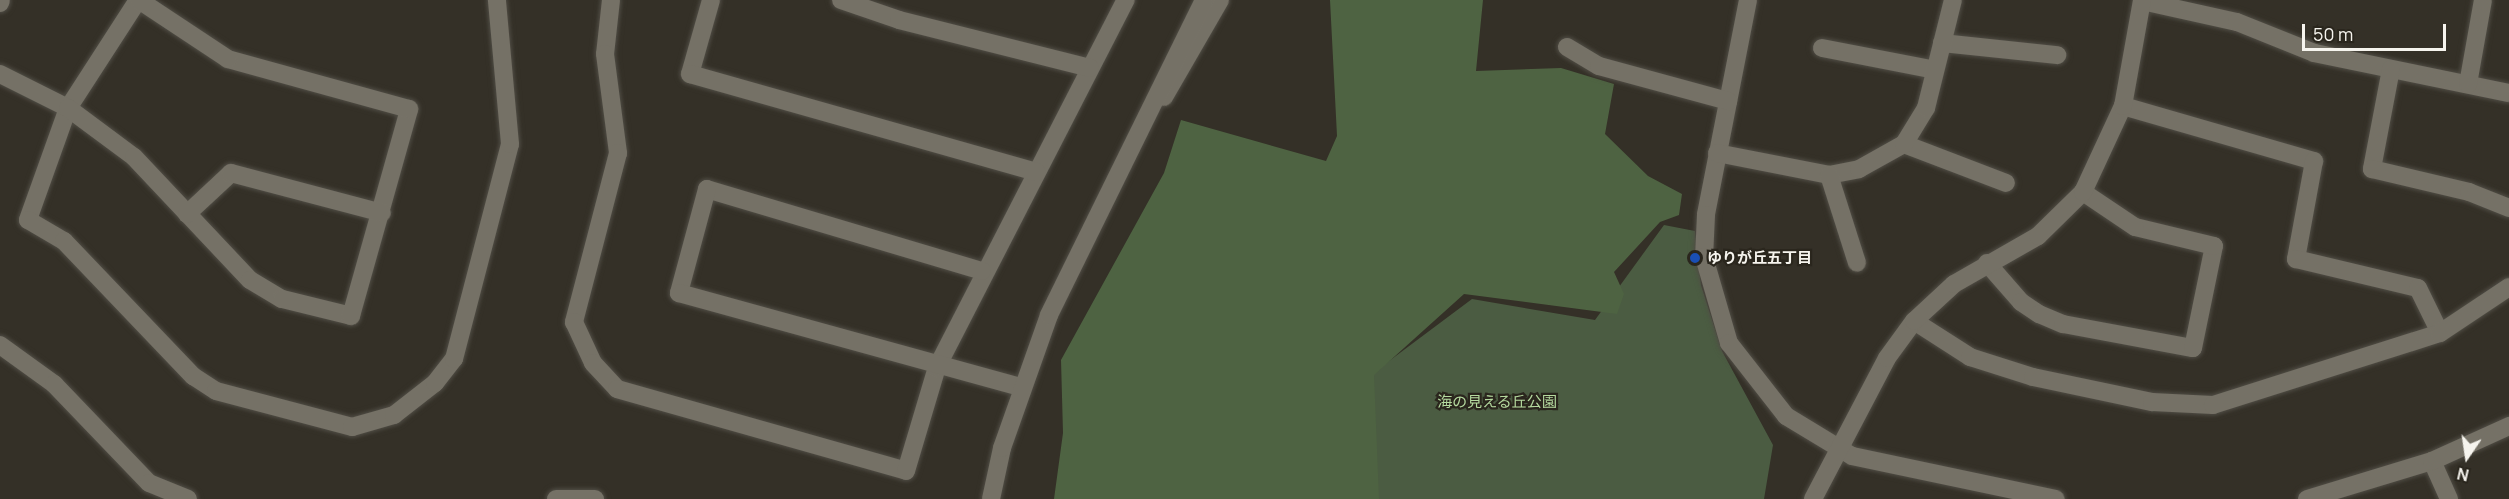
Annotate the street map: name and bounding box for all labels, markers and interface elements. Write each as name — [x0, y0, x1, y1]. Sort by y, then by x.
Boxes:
scale bar — [2305, 12, 2449, 50]
text: 50 m — [2313, 22, 2353, 46]
place label: ゆりが丘五丁目 — [1707, 249, 1812, 267]
marker: ゆりが丘五丁目 — [1688, 251, 1702, 265]
park label: 海の見える丘公園 — [1437, 393, 1557, 411]
north arrow — [2437, 427, 2497, 487]
text: N — [2455, 463, 2471, 487]

